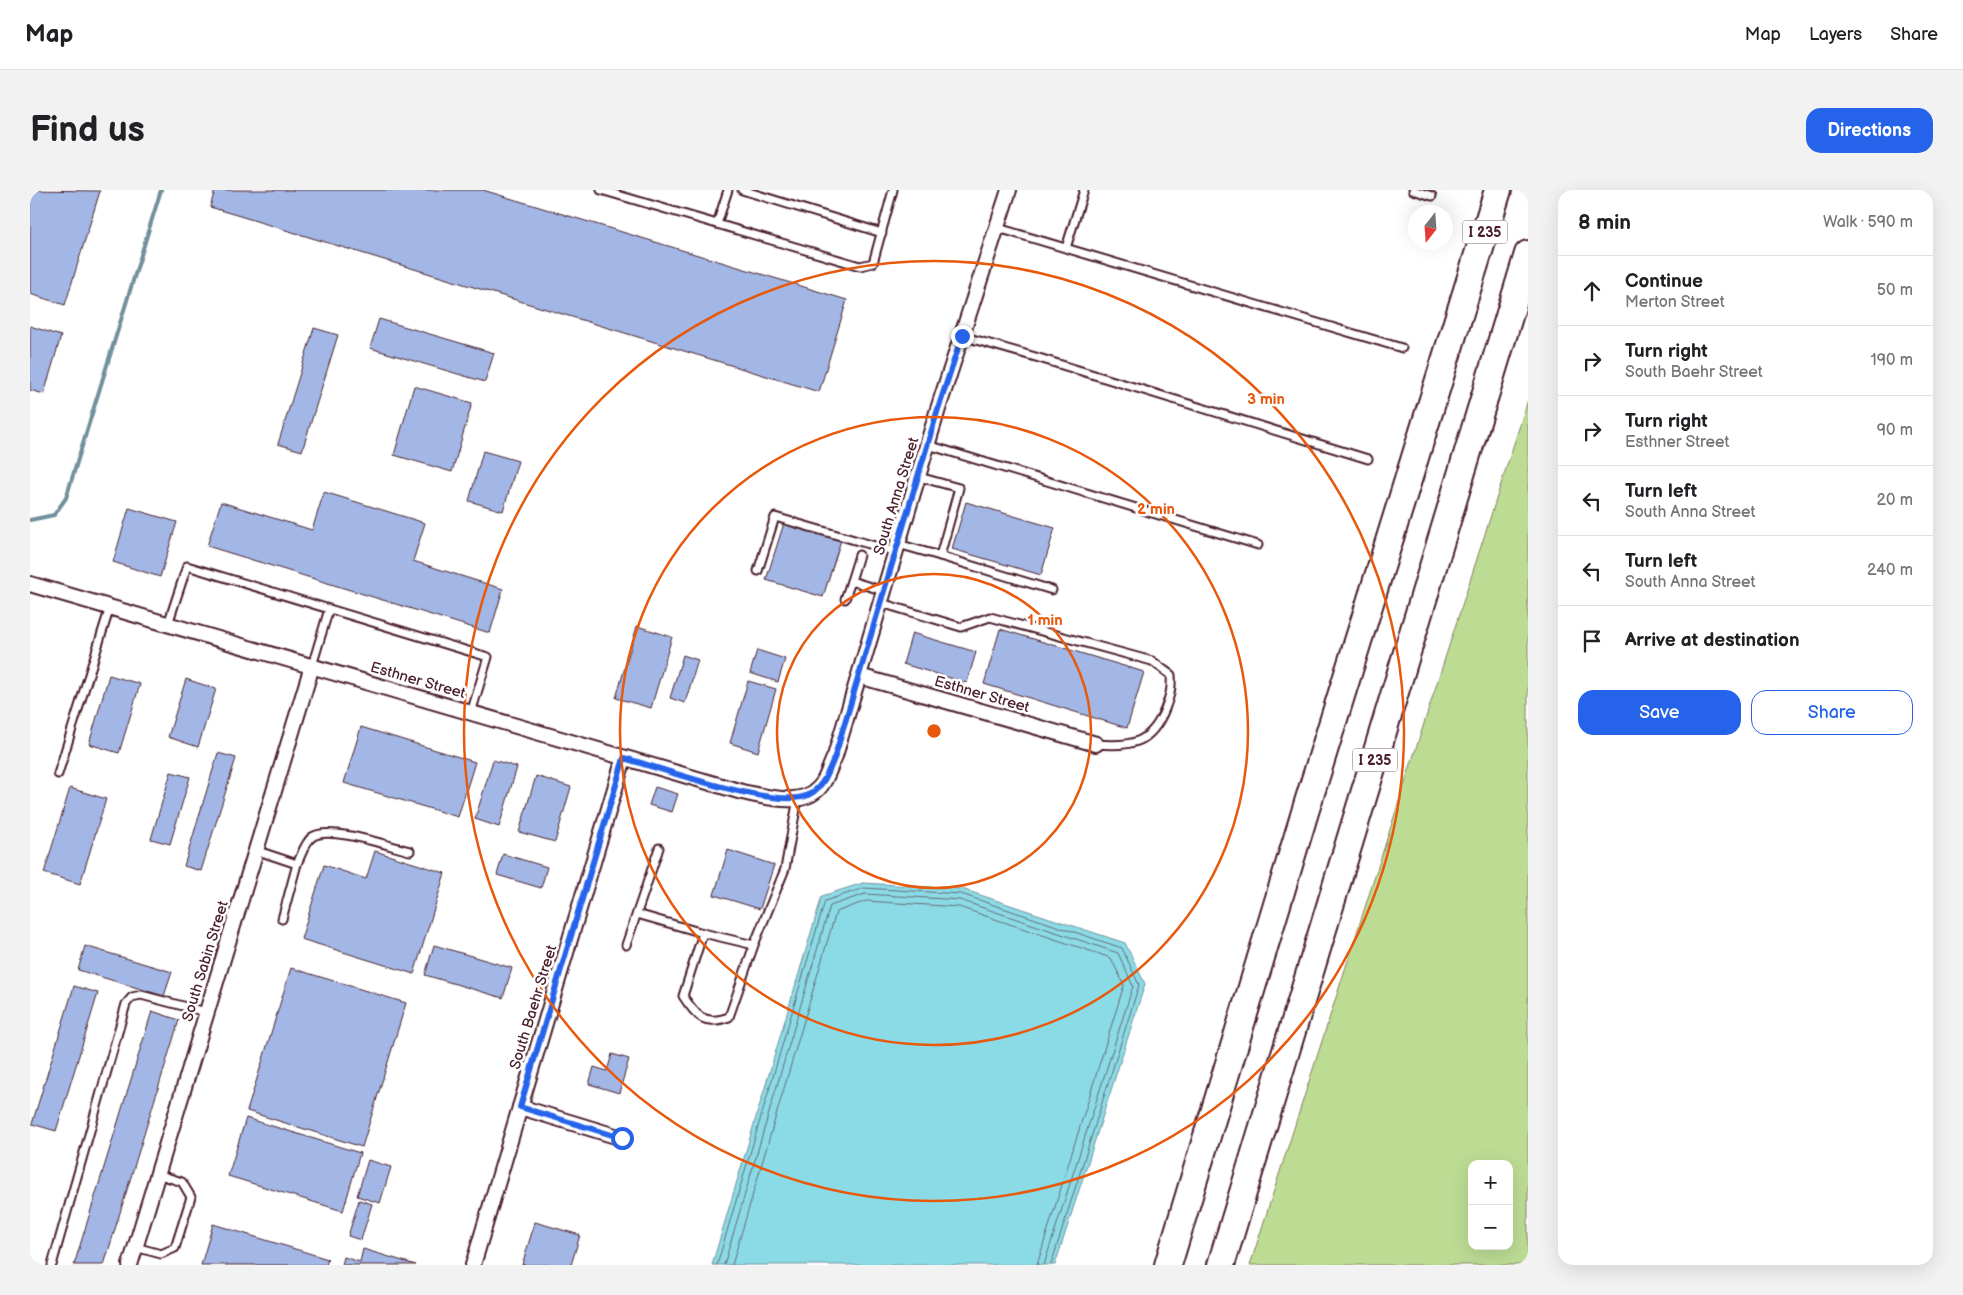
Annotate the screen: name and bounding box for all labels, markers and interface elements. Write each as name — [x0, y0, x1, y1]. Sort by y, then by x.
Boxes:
text: Map — [25, 20, 73, 49]
text: Map — [1745, 24, 1781, 45]
text: Layers — [1809, 24, 1862, 45]
text: Share — [1890, 24, 1938, 45]
button: Directions — [1806, 108, 1933, 153]
text: Find us — [30, 109, 145, 152]
north arrow — [1408, 205, 1453, 250]
text: 8 min — [1578, 210, 1631, 235]
text: Walk · 590 m — [1823, 213, 1913, 232]
road number: I 235 — [1462, 221, 1508, 244]
text: Continue — [1625, 270, 1703, 293]
icon: ahead — [1578, 277, 1606, 305]
text: 50 m — [1877, 281, 1913, 300]
text: Merton Street — [1625, 293, 1725, 312]
route end — [951, 325, 974, 348]
text: Turn right — [1625, 340, 1708, 363]
icon: right — [1578, 347, 1606, 375]
text: 190 m — [1871, 351, 1913, 370]
text: South Baehr Street — [1625, 363, 1763, 382]
text: 3 min — [1247, 390, 1285, 409]
text: Turn right — [1625, 410, 1708, 433]
icon: right — [1578, 417, 1606, 445]
text: 90 m — [1877, 421, 1913, 440]
text: Esthner Street — [1625, 433, 1729, 452]
street label: South Anna Street — [870, 435, 924, 557]
text: Turn left — [1625, 480, 1697, 503]
icon: left — [1578, 487, 1606, 515]
text: 20 m — [1877, 491, 1913, 510]
text: 2 min — [1137, 500, 1175, 519]
text: South Anna Street — [1625, 503, 1755, 522]
text: Turn left — [1625, 550, 1697, 573]
icon: left — [1578, 557, 1606, 585]
text: 240 m — [1867, 561, 1913, 580]
text: South Anna Street — [1625, 573, 1755, 592]
text: 1 min — [1027, 611, 1063, 630]
icon: arrive — [1578, 627, 1606, 655]
text: Arrive at destination — [1625, 629, 1800, 652]
street label: Esthner Street — [368, 658, 468, 703]
street label: Esthner Street — [932, 672, 1032, 717]
button: Save — [1578, 690, 1741, 735]
button: Share — [1751, 690, 1913, 735]
centre of rings — [925, 722, 943, 740]
road number: I 235 — [1352, 748, 1398, 772]
street label: South Sabin Street — [178, 898, 233, 1024]
street label: South Baehr Street — [506, 942, 562, 1072]
route start — [611, 1127, 634, 1150]
map controls — [1468, 1160, 1513, 1250]
button: + — [1468, 1160, 1513, 1205]
button: − — [1468, 1205, 1513, 1250]

